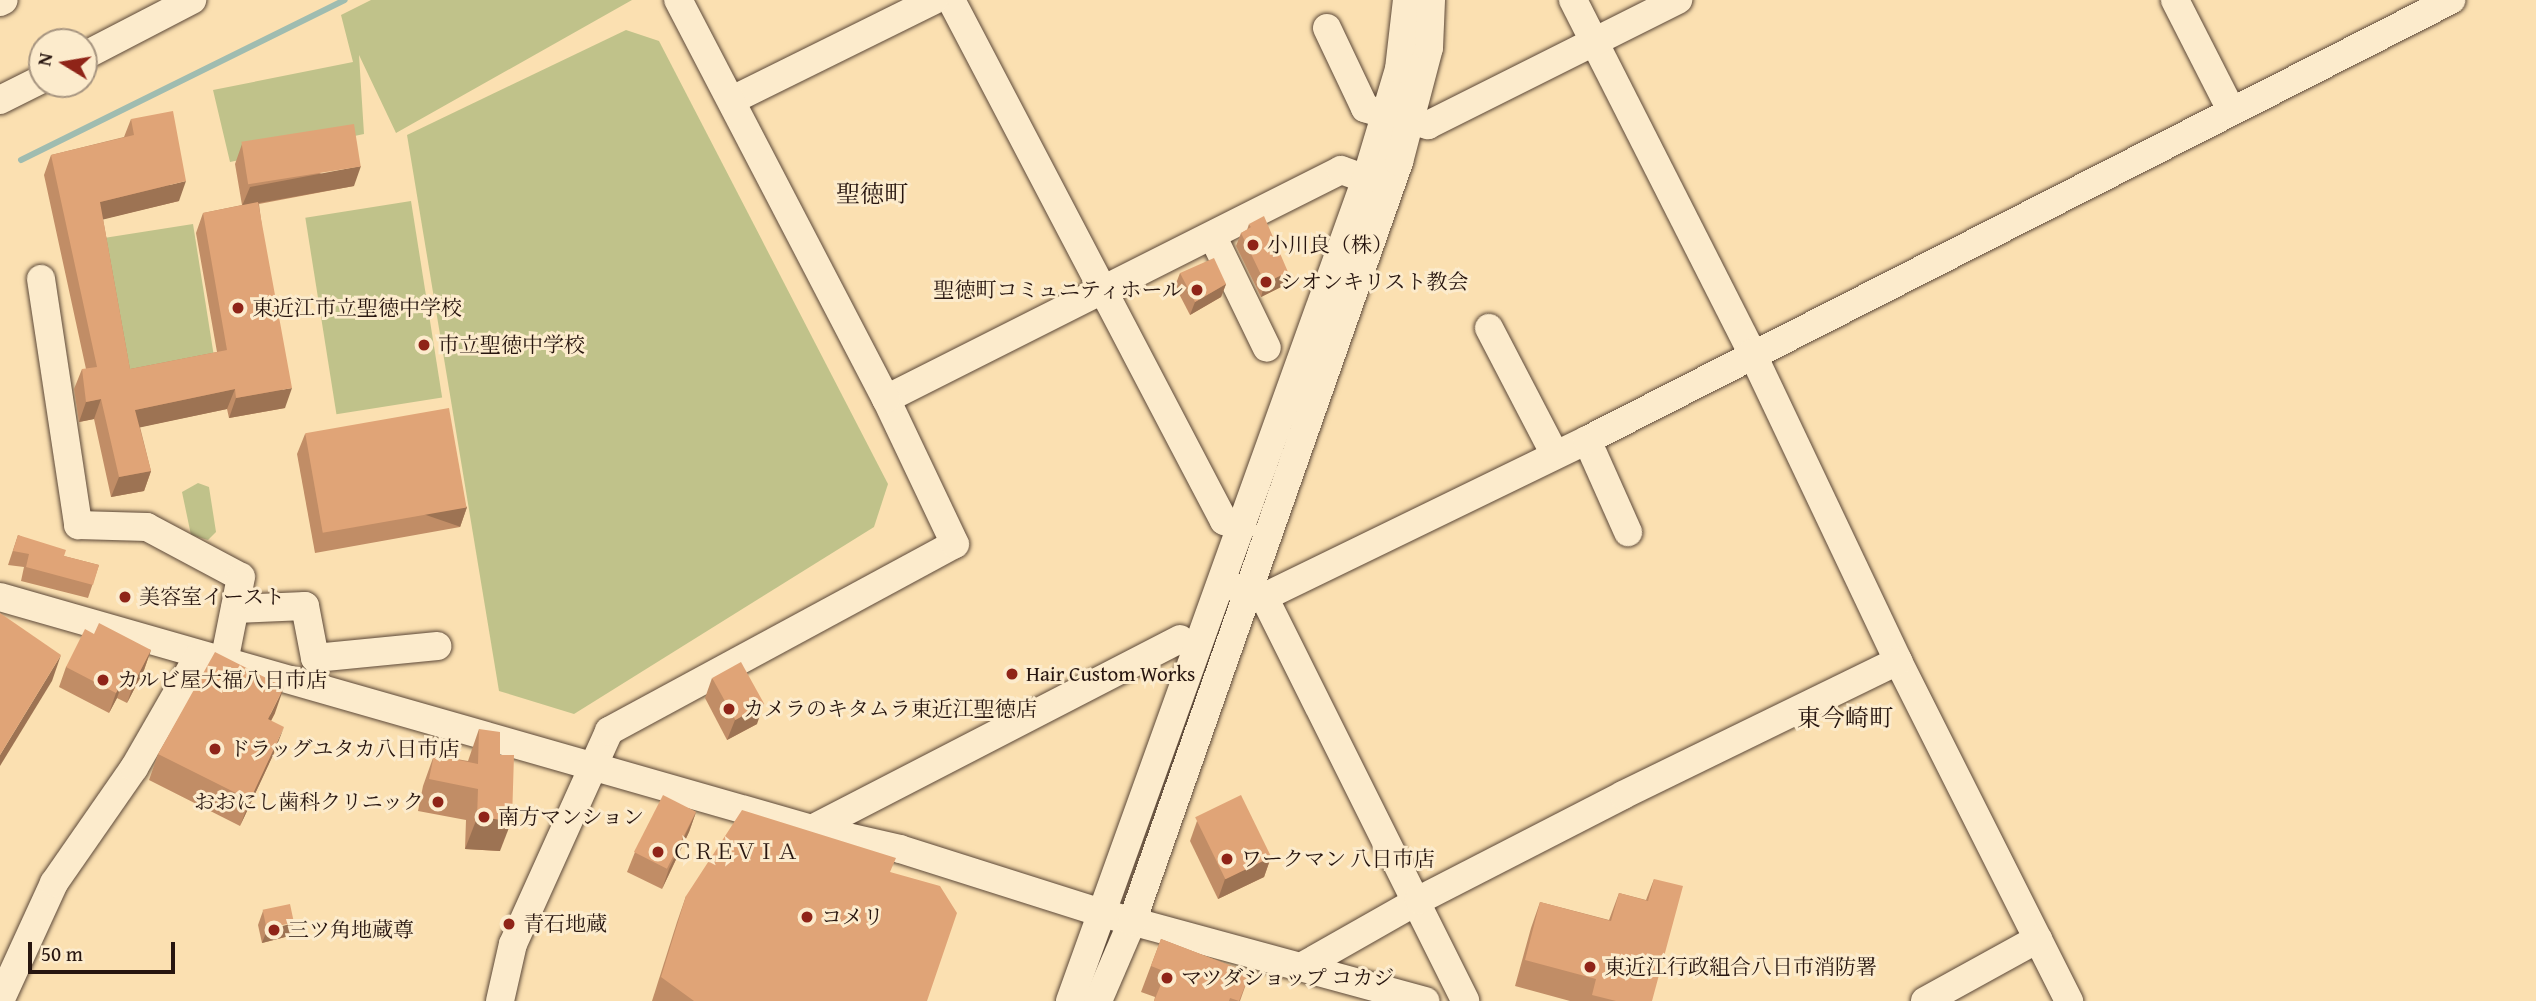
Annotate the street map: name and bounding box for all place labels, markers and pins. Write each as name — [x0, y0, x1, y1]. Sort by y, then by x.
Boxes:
place label: 小川良（株） — [1267, 232, 1393, 258]
marker: 小川良（株） — [1245, 237, 1261, 253]
place label: シオンキリスト教会 — [1280, 269, 1469, 295]
marker: シオンキリスト教会 — [1258, 274, 1274, 290]
place label: 聖徳町コミュニティホール — [931, 277, 1183, 303]
marker: 聖徳町コミュニティホール — [1189, 282, 1205, 298]
place label: 東近江市立聖徳中学校 — [252, 295, 462, 321]
marker: 東近江市立聖徳中学校 — [230, 300, 246, 316]
place label: 市立聖徳中学校 — [438, 332, 585, 358]
marker: 市立聖徳中学校 — [416, 337, 432, 353]
place label: 美容室イースト — [139, 584, 286, 610]
marker: 美容室イースト — [117, 589, 133, 605]
place label: Hair Custom Works — [1026, 661, 1195, 687]
marker: Hair Custom Works — [1004, 666, 1020, 682]
place label: カルビ屋大福八日市店 — [117, 667, 327, 693]
marker: カルビ屋大福八日市店 — [95, 672, 111, 688]
place label: カメラのキタムラ東近江聖徳店 — [743, 696, 1037, 722]
marker: カメラのキタムラ東近江聖徳店 — [721, 701, 737, 717]
place label: ドラッグユタカ八日市店 — [229, 736, 460, 762]
marker: ドラッグユタカ八日市店 — [207, 741, 223, 757]
place label: おおにし歯科クリニック — [193, 789, 424, 815]
marker: おおにし歯科クリニック — [430, 794, 446, 810]
place label: 南方マンション — [498, 804, 645, 830]
marker: 南方マンション — [476, 809, 492, 825]
place label: ＣＲＥＶＩＡ — [672, 839, 798, 865]
marker: ＣＲＥＶＩＡ — [650, 844, 666, 860]
place label: ワークマン 八日市店 — [1241, 846, 1435, 872]
marker: ワークマン 八日市店 — [1219, 851, 1235, 867]
place label: コメリ — [821, 904, 884, 930]
marker: コメリ — [799, 909, 815, 925]
place label: 青石地蔵 — [523, 911, 607, 937]
marker: 青石地蔵 — [501, 916, 517, 932]
place label: 三ツ角地蔵尊 — [288, 917, 414, 943]
marker: 三ツ角地蔵尊 — [266, 922, 282, 938]
place label: 東近江行政組合八日市消防署 — [1604, 954, 1877, 980]
marker: 東近江行政組合八日市消防署 — [1582, 959, 1598, 975]
place label: マツダショップ コカジ — [1181, 965, 1396, 991]
marker: マツダショップ コカジ — [1159, 970, 1175, 986]

